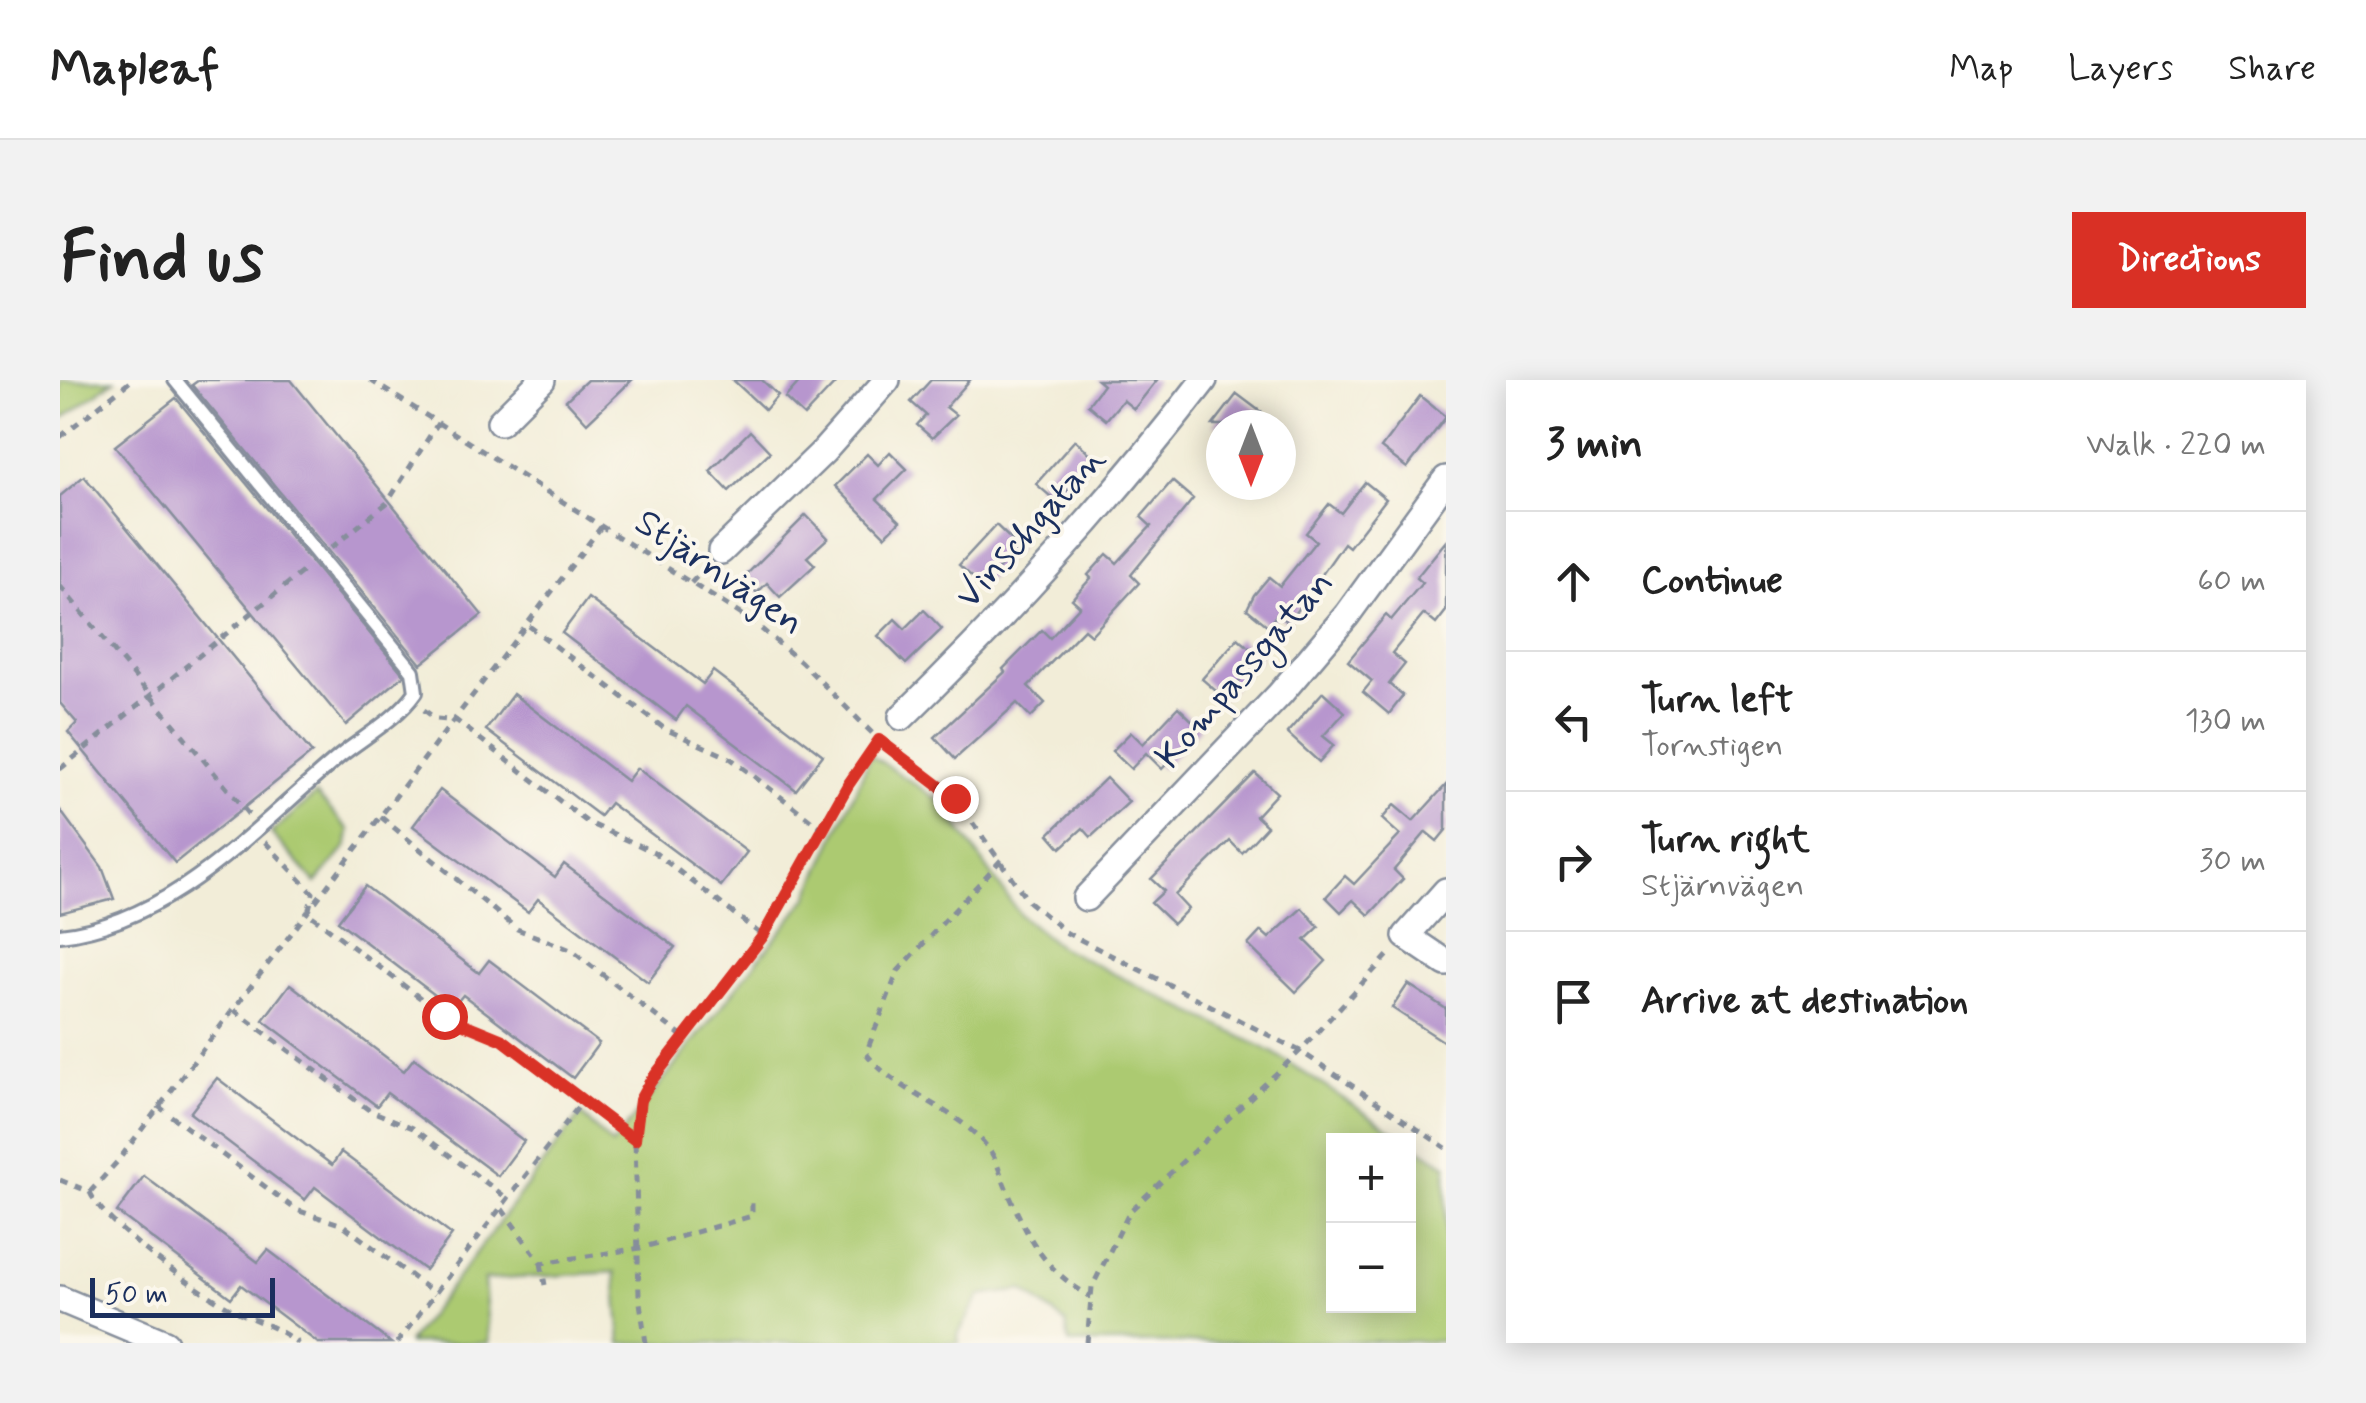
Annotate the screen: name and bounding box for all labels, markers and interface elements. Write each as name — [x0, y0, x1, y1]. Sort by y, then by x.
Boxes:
text: Mapleaf — [50, 38, 219, 101]
text: Map — [1949, 46, 2013, 92]
text: Layers — [2068, 46, 2173, 92]
text: Share — [2228, 46, 2316, 92]
button: Directions — [2072, 212, 2306, 308]
text: Find us — [60, 214, 264, 306]
north arrow — [1206, 410, 1296, 500]
text: 3 min — [1546, 418, 1643, 473]
text: Walk · 220 m — [2086, 424, 2266, 466]
street label: Vinschgatan — [945, 436, 1117, 620]
street label: Stjärnvägen — [625, 498, 813, 648]
icon: ahead — [1546, 554, 1601, 609]
text: Continue — [1641, 557, 1783, 606]
street label: Kompassgatan — [1145, 560, 1348, 782]
text: 60 m — [2197, 560, 2266, 602]
text: Turn left — [1641, 676, 1793, 725]
icon: left — [1546, 694, 1601, 749]
text: 130 m — [2185, 700, 2266, 742]
text: Tornstigen — [1641, 725, 1783, 767]
route end — [933, 776, 979, 822]
text: Turn right — [1641, 816, 1810, 865]
icon: right — [1546, 834, 1601, 889]
text: 30 m — [2199, 840, 2266, 882]
text: Stjärnvägen — [1641, 865, 1804, 907]
icon: arrive — [1546, 974, 1601, 1029]
text: Arrive at destination — [1641, 977, 1968, 1026]
route start — [422, 994, 468, 1040]
map controls — [1326, 1133, 1416, 1313]
button: + — [1326, 1133, 1416, 1223]
button: − — [1326, 1223, 1416, 1313]
scale bar — [90, 1273, 275, 1318]
text: 50 m — [105, 1277, 168, 1314]

